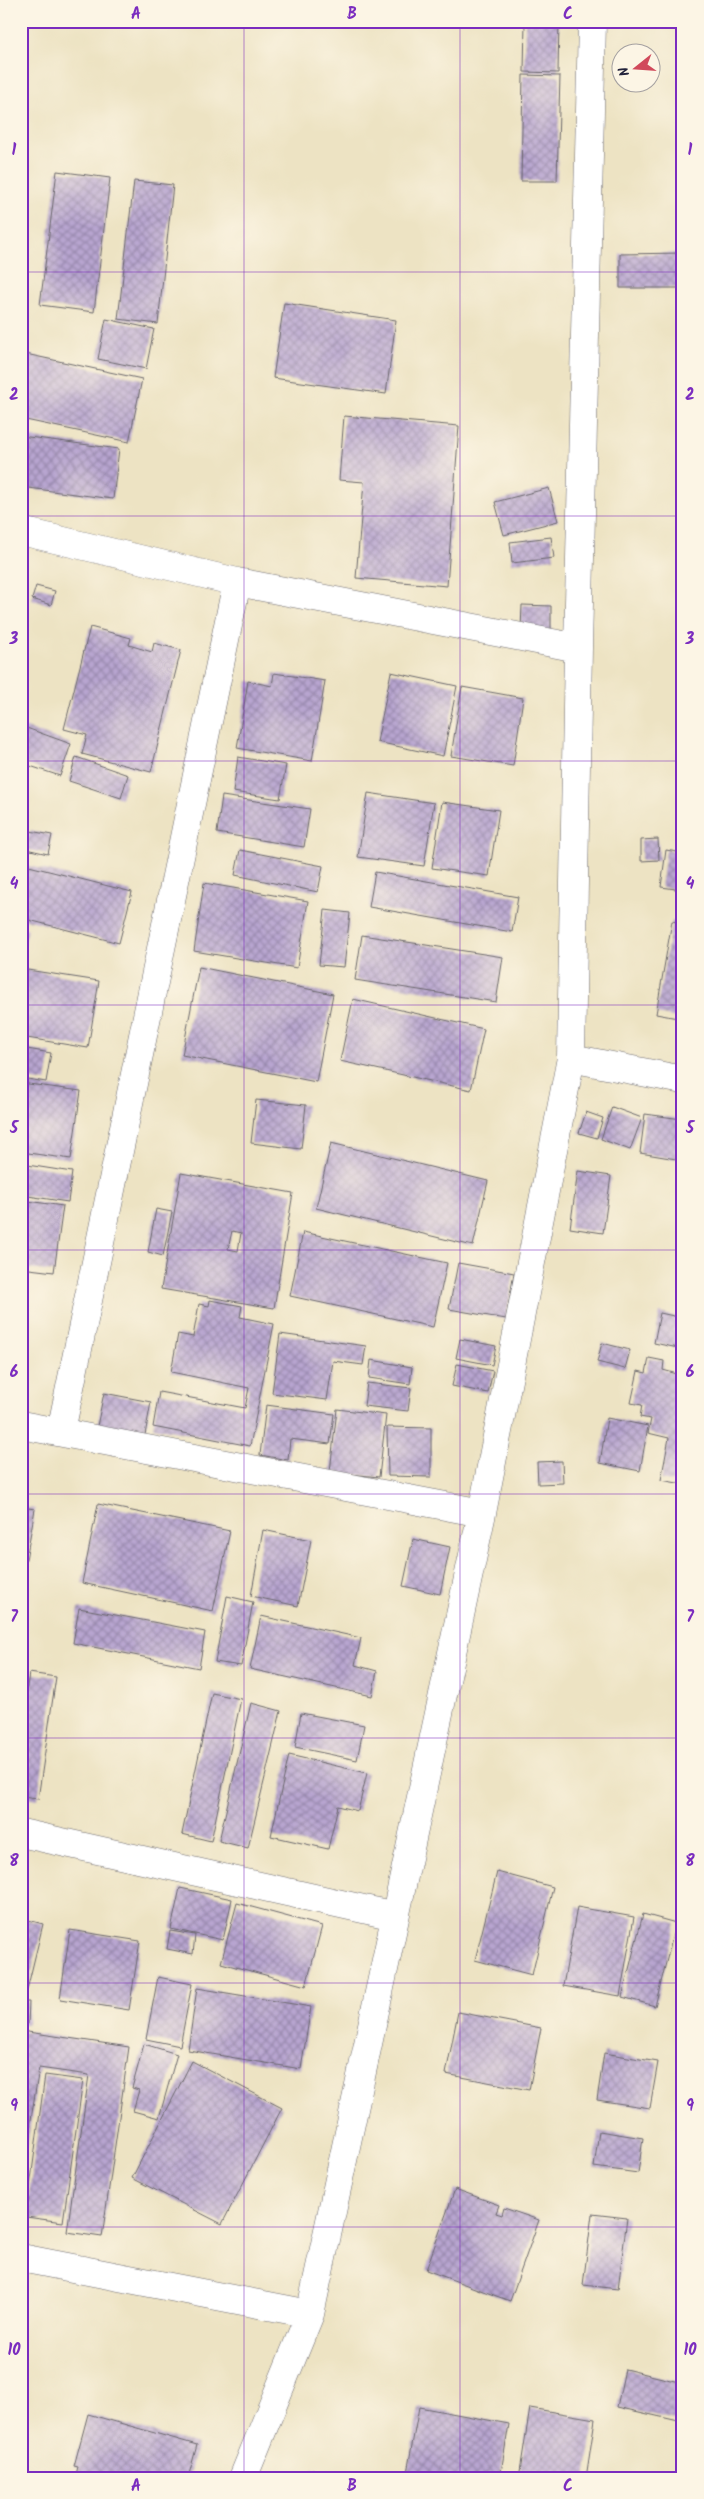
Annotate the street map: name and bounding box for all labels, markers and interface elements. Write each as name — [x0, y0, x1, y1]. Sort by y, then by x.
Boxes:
text: A — [131, 2, 141, 27]
text: B — [347, 2, 357, 27]
text: C — [563, 2, 573, 27]
north arrow — [612, 42, 662, 92]
text: N — [613, 64, 636, 79]
text: 1 — [12, 138, 17, 163]
text: 1 — [688, 138, 693, 163]
text: 2 — [9, 383, 19, 408]
text: 2 — [685, 383, 695, 408]
text: 3 — [9, 627, 19, 652]
text: 3 — [685, 627, 695, 652]
text: 4 — [10, 872, 19, 897]
text: 4 — [686, 872, 695, 897]
text: 5 — [9, 1116, 20, 1141]
text: 5 — [685, 1116, 696, 1141]
text: 6 — [10, 1360, 19, 1385]
text: 6 — [686, 1360, 695, 1385]
text: 7 — [10, 1605, 18, 1630]
text: 7 — [686, 1605, 694, 1630]
text: 8 — [9, 1849, 19, 1874]
text: 8 — [685, 1849, 695, 1874]
text: 9 — [10, 2094, 18, 2119]
text: 9 — [686, 2094, 694, 2119]
text: 10 — [7, 2338, 21, 2363]
text: 10 — [683, 2338, 697, 2363]
text: A — [131, 2474, 141, 2499]
text: B — [347, 2474, 357, 2499]
text: C — [563, 2474, 573, 2499]

